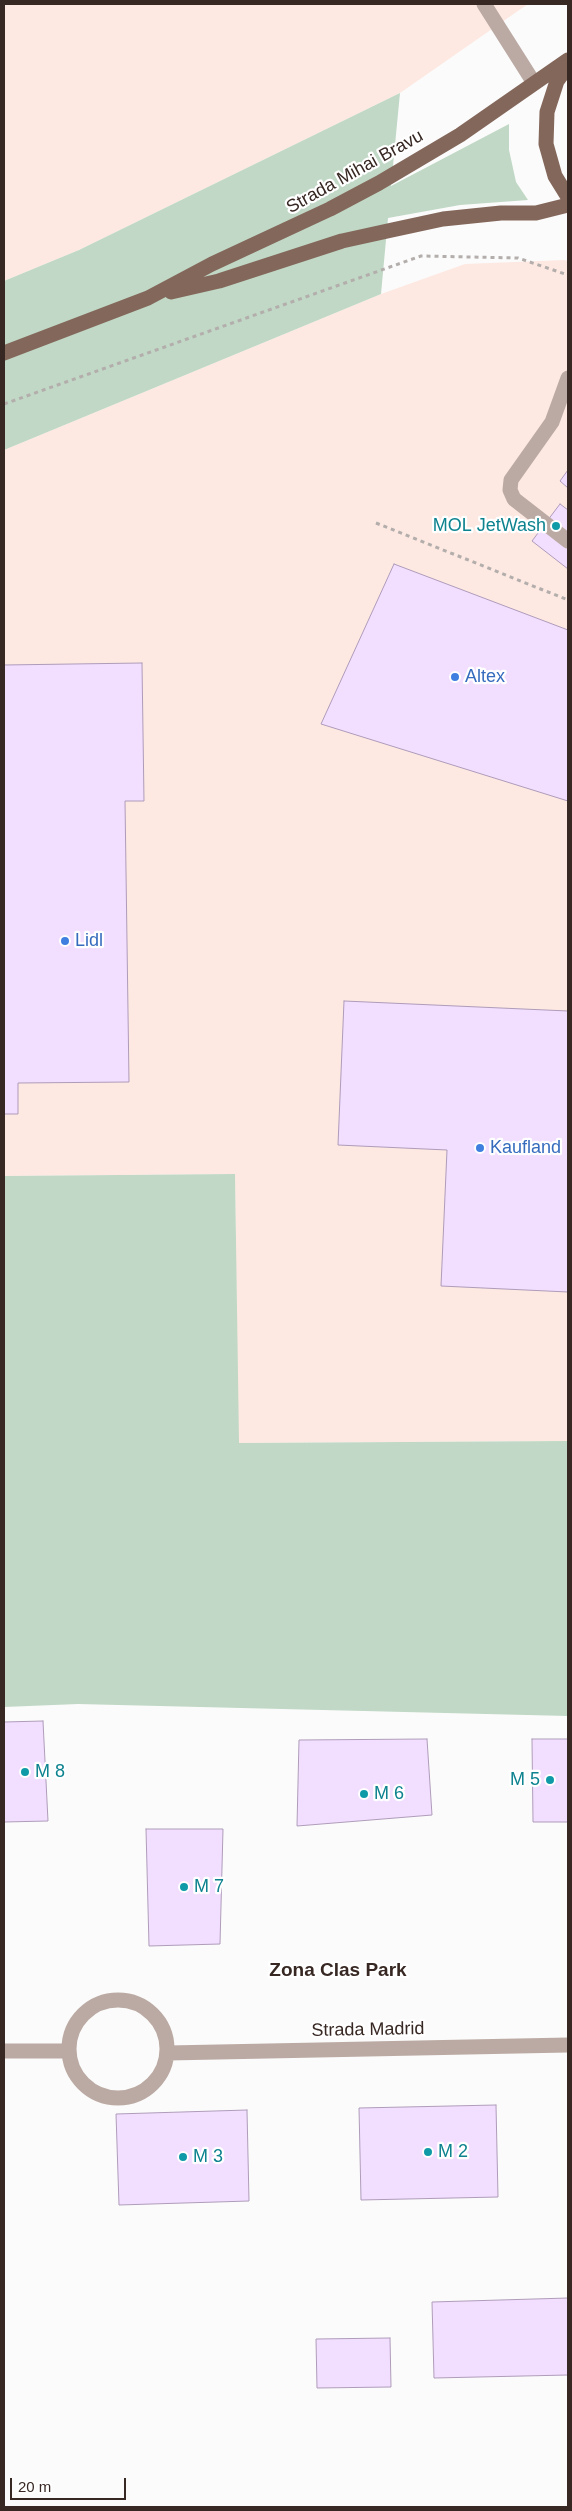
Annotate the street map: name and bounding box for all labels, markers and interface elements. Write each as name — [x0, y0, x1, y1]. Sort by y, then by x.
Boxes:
street label: Strada Mihai Bravu — [283, 125, 427, 219]
place label: MOL JetWash — [433, 515, 546, 537]
marker: MOL JetWash — [550, 520, 562, 532]
place label: Altex — [465, 666, 505, 688]
marker: Altex — [449, 671, 461, 683]
place label: Lidl — [75, 930, 103, 952]
marker: Lidl — [59, 935, 71, 947]
place label: Kaufland — [490, 1137, 561, 1159]
marker: Kaufland — [474, 1142, 486, 1154]
place label: M 8 — [35, 1761, 65, 1783]
marker: M 8 — [19, 1766, 31, 1778]
place label: M 5 — [510, 1769, 540, 1791]
marker: M 5 — [544, 1774, 556, 1786]
place label: M 6 — [374, 1783, 404, 1805]
marker: M 6 — [358, 1788, 370, 1800]
place label: M 7 — [194, 1876, 224, 1898]
marker: M 7 — [178, 1881, 190, 1893]
district label: Zona Clas Park — [269, 1960, 407, 1982]
street label: Strada Madrid — [311, 2018, 425, 2042]
place label: M 2 — [438, 2141, 468, 2163]
place label: M 3 — [193, 2146, 223, 2168]
marker: M 2 — [422, 2146, 434, 2158]
marker: M 3 — [177, 2151, 189, 2163]
scale bar — [12, 2468, 129, 2500]
text: 20 m — [18, 2478, 51, 2495]

